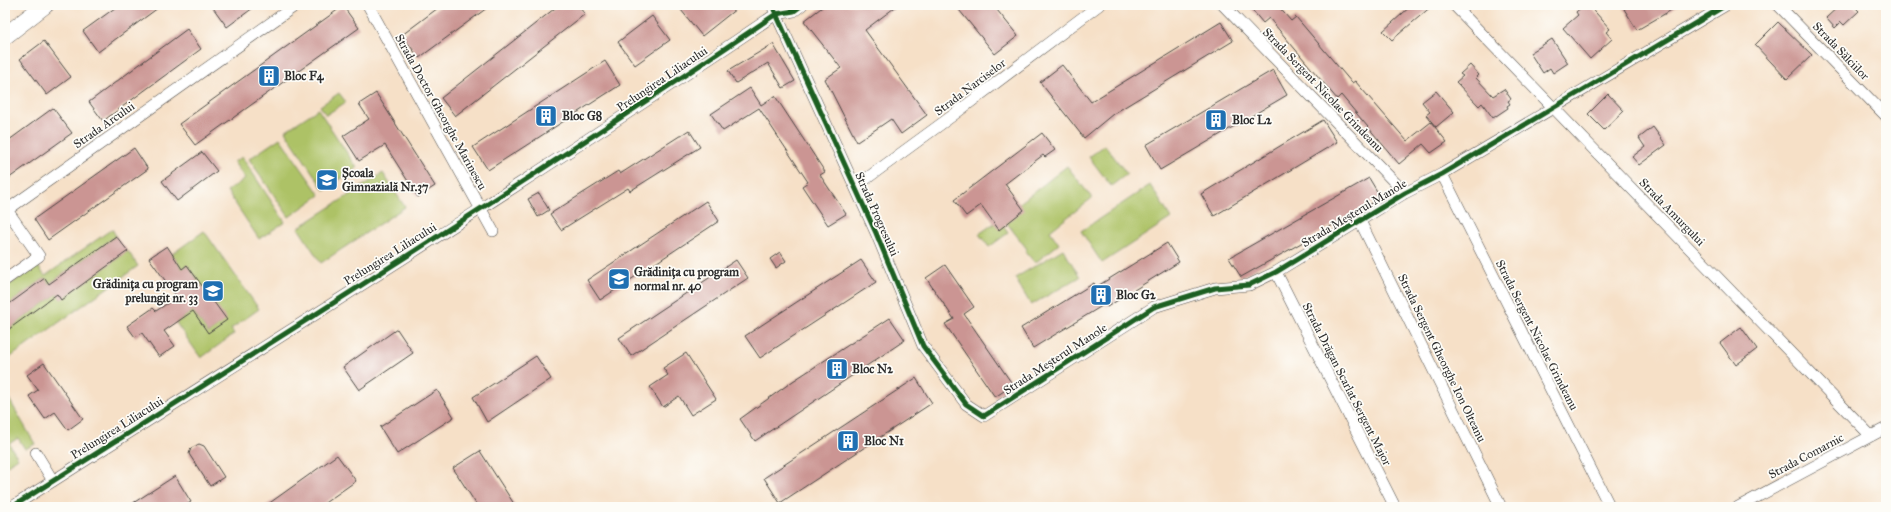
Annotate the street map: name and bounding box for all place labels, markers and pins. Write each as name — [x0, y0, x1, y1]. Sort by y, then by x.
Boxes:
building icon: Bloc F4 — [256, 63, 282, 89]
place label: Bloc F4 — [284, 69, 325, 84]
building icon: Bloc G8 — [533, 103, 559, 129]
building icon: Bloc L2 — [1203, 107, 1229, 133]
place label: Bloc G8 — [562, 109, 602, 123]
place label: Bloc L2 — [1232, 113, 1273, 127]
place label: Școala Gimnazială Nr.37 — [342, 166, 429, 195]
school or university icon: Școala Gimnazială Nr.37 — [314, 167, 340, 193]
place label: Grădinița cu program normal nr. 40 — [634, 265, 740, 294]
school or university icon: Grădinița cu program normal nr. 40 — [606, 266, 632, 292]
place label: Grădinița cu program prelungit nr. 33 — [93, 277, 199, 306]
school or university icon: Grădinița cu program prelungit nr. 33 — [200, 278, 226, 304]
building icon: Bloc G2 — [1088, 282, 1114, 308]
place label: Bloc G2 — [1116, 288, 1157, 302]
building icon: Bloc N2 — [824, 356, 850, 382]
place label: Bloc N2 — [852, 362, 894, 376]
building icon: Bloc N1 — [835, 428, 861, 454]
place label: Bloc N1 — [864, 434, 904, 448]

